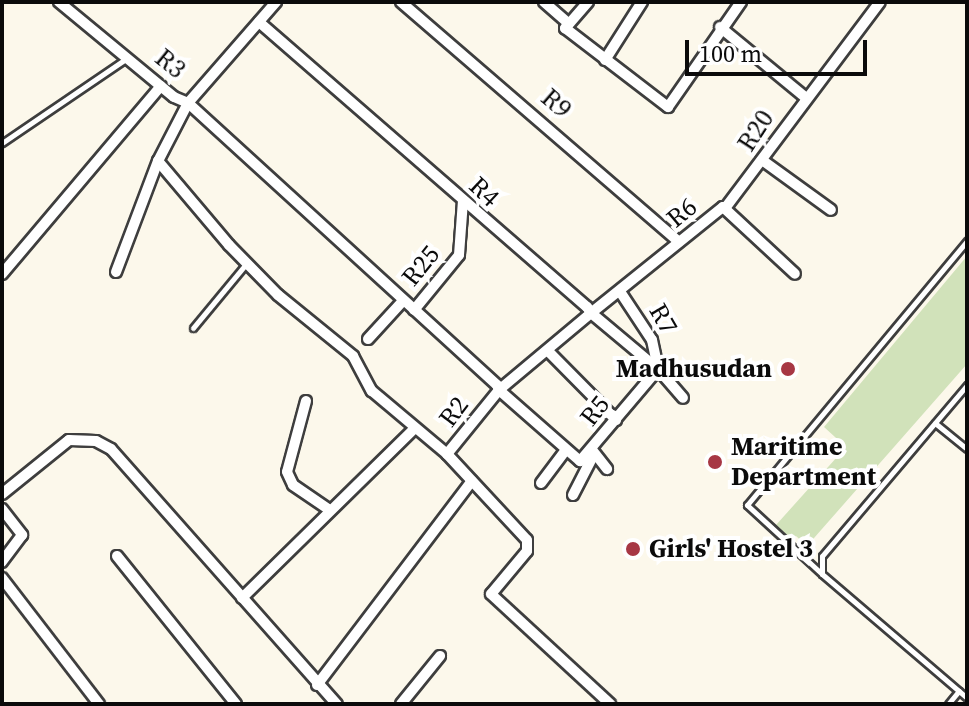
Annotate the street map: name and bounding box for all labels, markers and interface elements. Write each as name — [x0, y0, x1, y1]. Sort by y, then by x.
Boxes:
scale bar — [689, 24, 871, 74]
text: 100 m — [699, 37, 762, 70]
street label: R3 — [149, 42, 191, 86]
street label: R9 — [534, 82, 578, 126]
street label: R20 — [731, 105, 781, 157]
street label: R4 — [462, 170, 506, 214]
street label: R6 — [661, 191, 703, 235]
street label: R25 — [395, 240, 447, 292]
street label: R7 — [642, 298, 684, 340]
place label: Madhusudan — [616, 353, 772, 385]
marker: Madhusudan — [779, 360, 797, 378]
street label: R5 — [573, 390, 617, 432]
street label: R2 — [433, 391, 475, 433]
place label: Maritime Department — [731, 431, 876, 492]
marker: Maritime Department — [706, 453, 724, 471]
place label: Girls' Hostel 3 — [649, 533, 813, 565]
marker: Girls' Hostel 3 — [624, 540, 642, 558]

